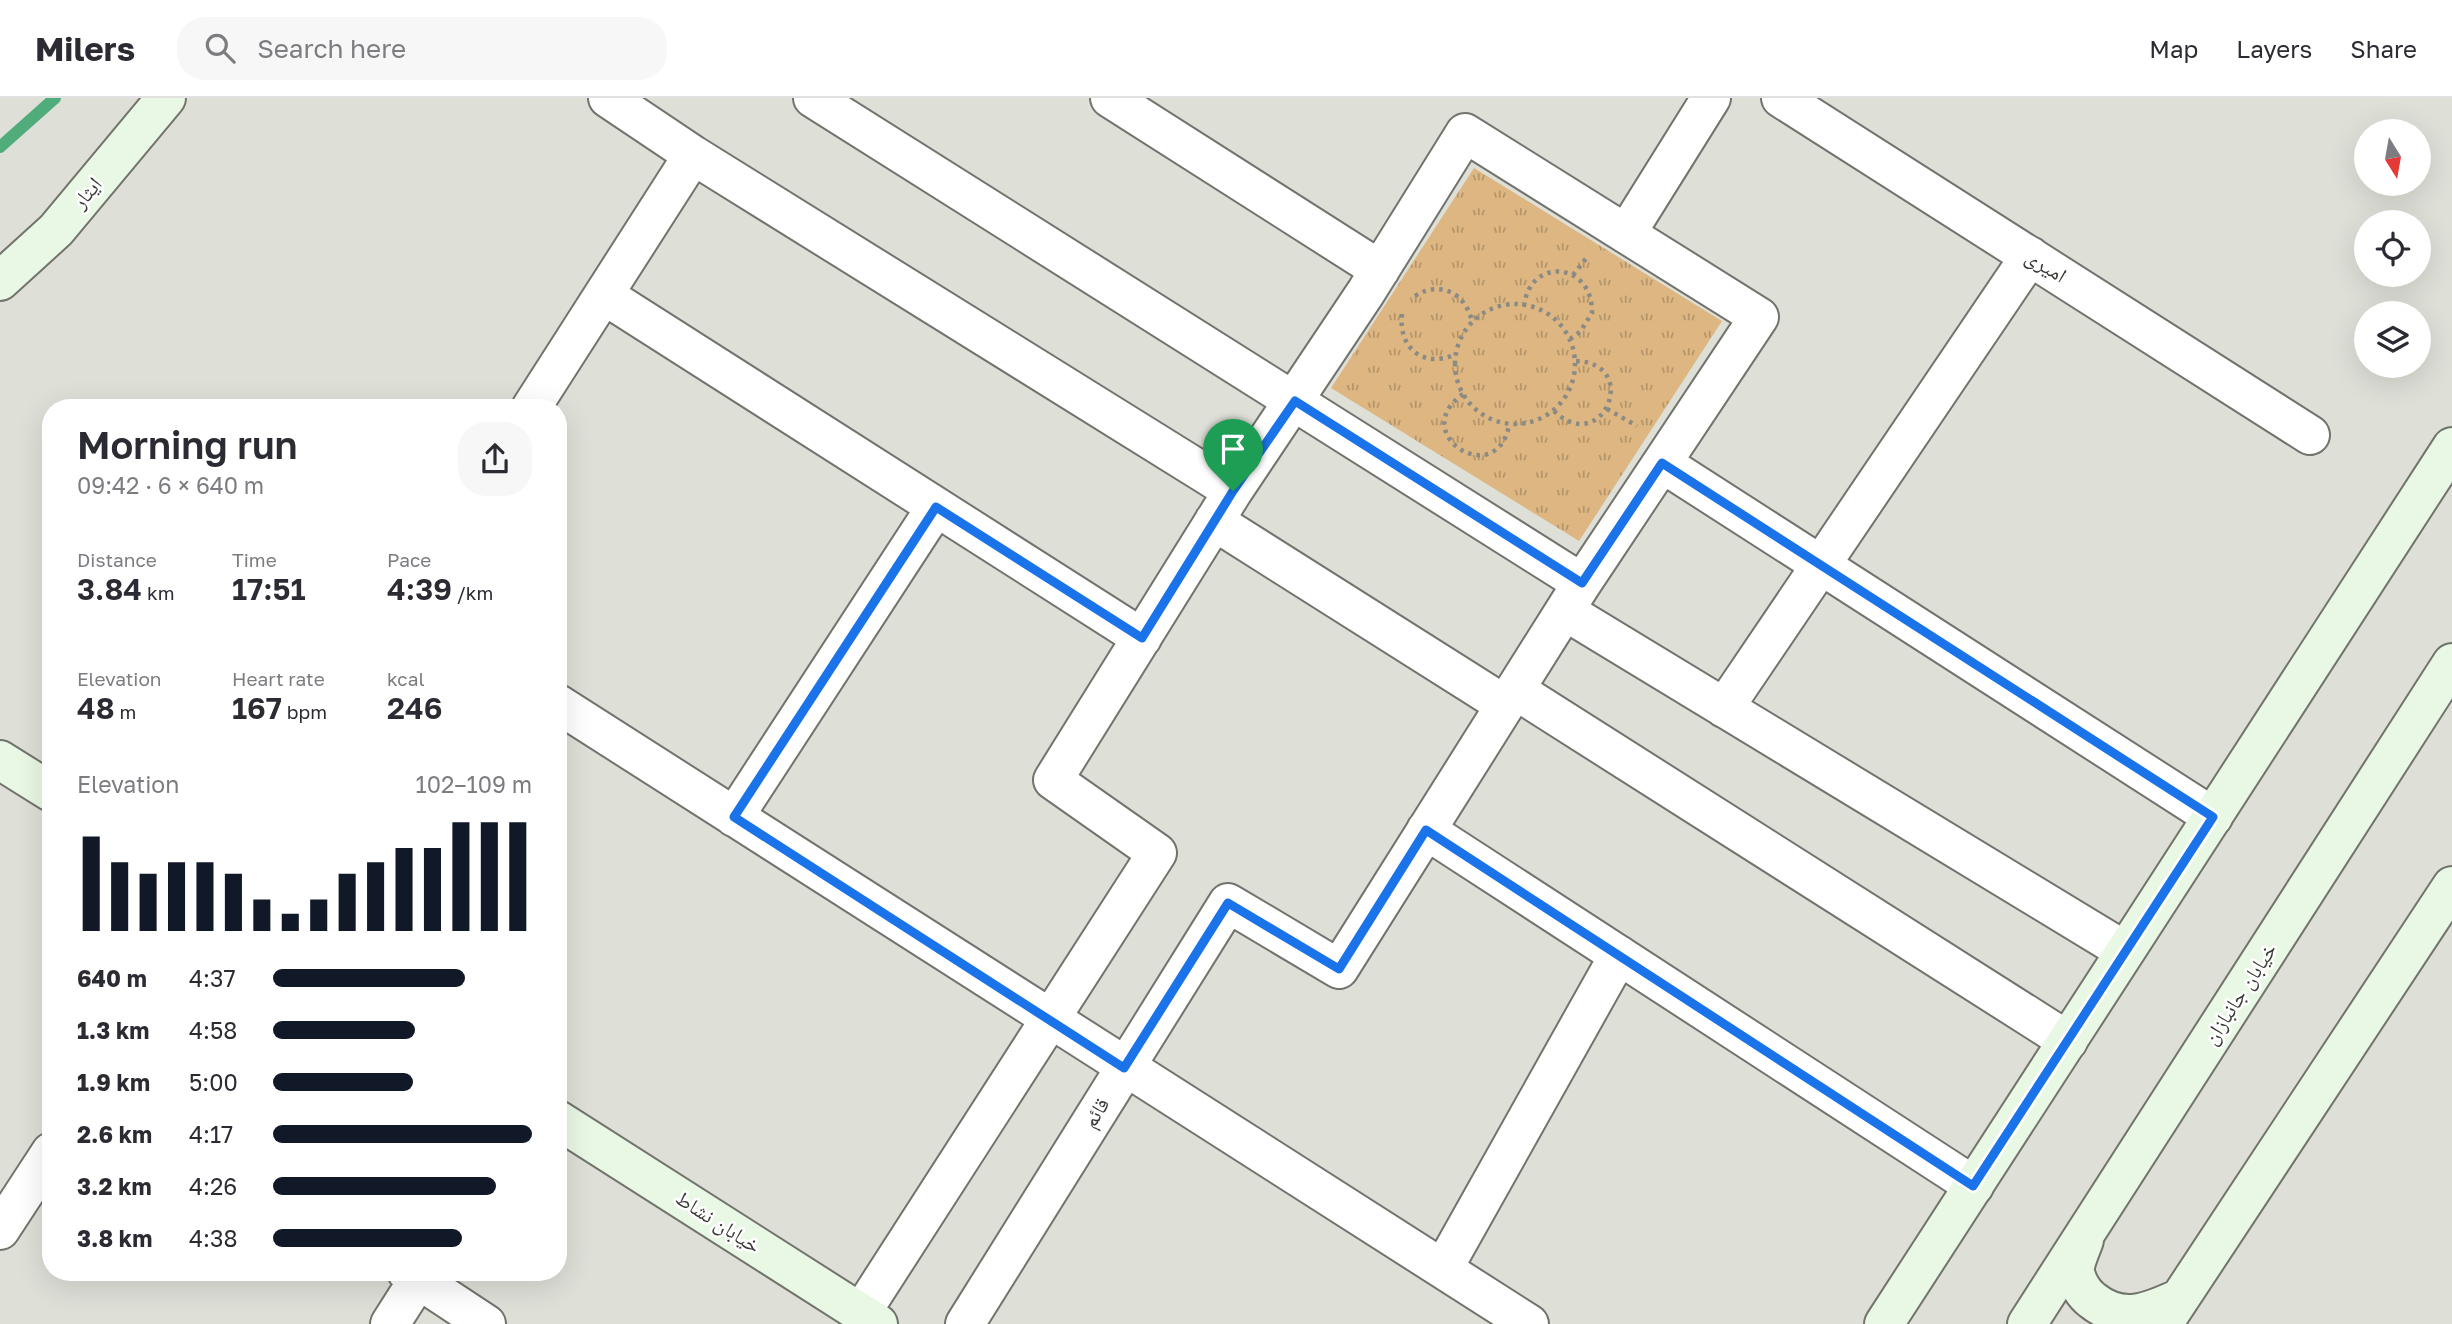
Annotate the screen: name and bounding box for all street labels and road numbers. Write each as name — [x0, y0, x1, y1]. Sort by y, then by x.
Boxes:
street label: ایثار — [65, 171, 107, 214]
street label: امیری — [2021, 243, 2072, 288]
street label: خیابان جانبازان — [2197, 938, 2282, 1049]
street label: قائم — [1076, 1092, 1116, 1134]
street label: خیابان نشاط — [671, 1184, 766, 1258]

